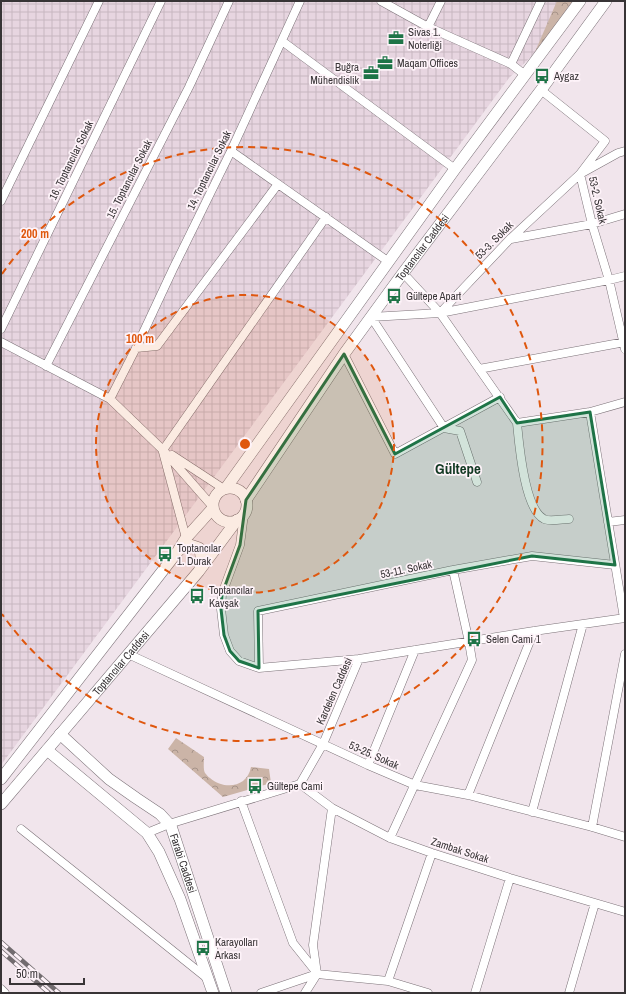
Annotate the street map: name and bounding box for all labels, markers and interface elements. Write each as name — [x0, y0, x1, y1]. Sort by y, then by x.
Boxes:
place label: Sivas 1. Noterliği — [408, 25, 442, 52]
office icon: Sivas 1. Noterliği — [387, 29, 405, 47]
office icon: Maqam Offices — [376, 54, 394, 72]
place label: Maqam Offices — [397, 56, 458, 70]
place label: Buğra Mühendislik — [310, 60, 359, 87]
office icon: Buğra Mühendislik — [362, 64, 380, 82]
bus stop icon: Aygaz — [533, 67, 551, 85]
place label: Aygaz — [553, 69, 579, 83]
street label: 16. Toptancılar Sokak — [46, 118, 96, 202]
street label: 14. Toptancılar Sokak — [184, 128, 234, 212]
street label: 15. Toptancılar Sokak — [103, 137, 155, 221]
street label: 53-2. Sokak — [586, 175, 610, 226]
street label: Toptancılar Caddesi — [392, 211, 452, 284]
street label: 53-3. Sokak — [472, 218, 516, 262]
text: 200 m — [21, 226, 49, 242]
bus stop icon: Gültepe Apart — [385, 287, 403, 305]
place label: Gültepe Apart — [406, 289, 462, 303]
text: 100 m — [126, 331, 154, 347]
centre of rings — [238, 437, 252, 451]
district label: Gültepe — [435, 458, 481, 479]
place label: Toptancılar 1. Durak — [177, 541, 221, 568]
bus stop icon: Toptancılar 1. Durak — [156, 545, 174, 563]
street label: 53-11. Sokak — [379, 557, 434, 581]
place label: Toptancılar Kavşak — [209, 583, 253, 610]
bus stop icon: Toptancılar Kavşak — [188, 587, 206, 605]
street label: Toptancılar Caddesi — [89, 628, 152, 698]
bus stop icon: Selen Cami 1 — [465, 630, 483, 648]
place label: Selen Cami 1 — [486, 632, 541, 646]
street label: Kardelen Caddesi — [313, 655, 355, 727]
street label: 53-25. Sokak — [347, 738, 402, 772]
bus stop icon: Gültepe Cami — [246, 777, 264, 795]
place label: Gültepe Cami — [267, 779, 323, 793]
street label: Farabi Caddesi — [167, 832, 200, 895]
street label: Zambak Sokak — [429, 834, 491, 866]
place label: Karayolları Arkası — [214, 935, 258, 962]
bus stop icon: Karayolları Arkası — [194, 939, 212, 957]
scale bar — [10, 960, 84, 986]
text: 50 m — [16, 966, 38, 982]

